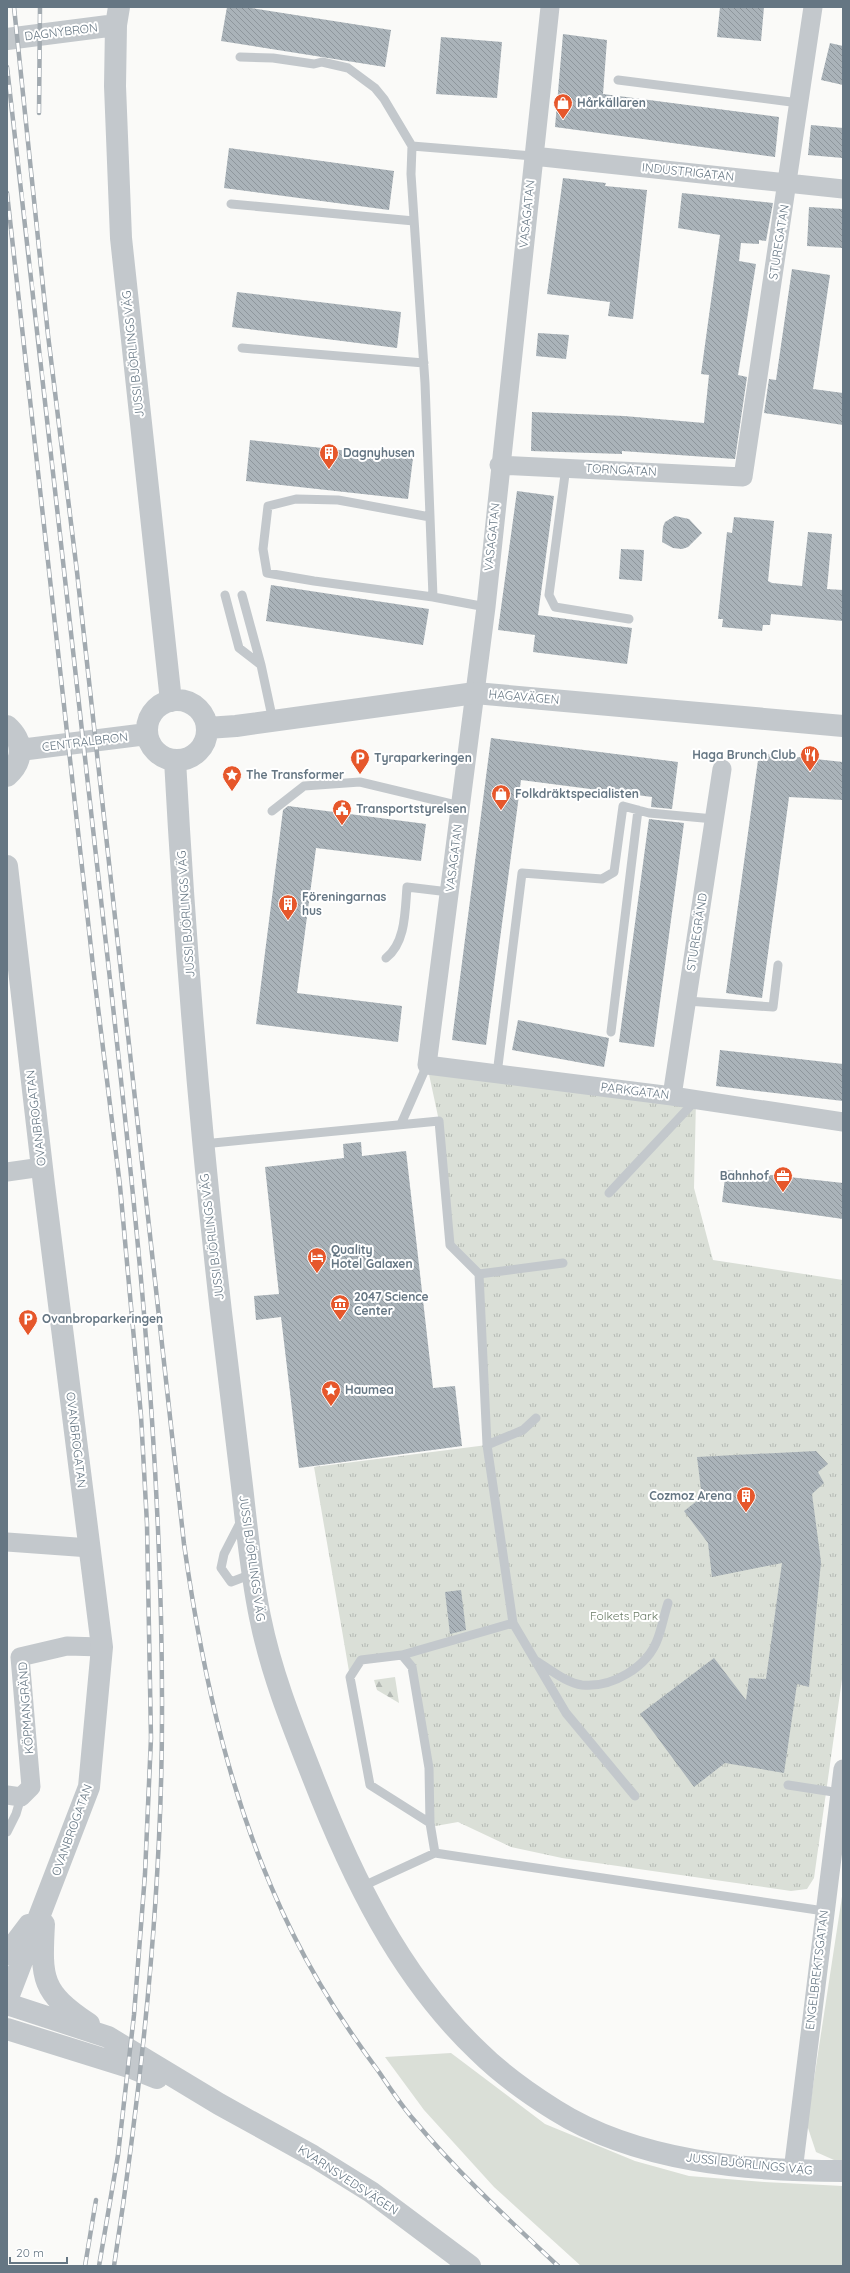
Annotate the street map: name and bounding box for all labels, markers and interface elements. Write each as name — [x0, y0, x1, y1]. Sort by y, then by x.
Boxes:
street label: DAGNYBRON — [23, 20, 98, 43]
shop icon: Hårkällaren — [552, 92, 574, 120]
place label: Hårkällaren — [577, 95, 646, 110]
street label: INDUSTRIGATAN — [641, 159, 735, 184]
street label: VASAGATAN — [515, 179, 538, 249]
street label: STUREGATAN — [765, 203, 792, 281]
street label: JUSSI BJÖRLINGS VÄG — [118, 290, 147, 418]
building icon: Dagnyhusen — [318, 442, 340, 470]
place label: Dagnyhusen — [343, 445, 415, 460]
street label: TORNGATAN — [585, 460, 657, 479]
street label: VASAGATAN — [480, 502, 503, 572]
street label: HAGAVÄGEN — [488, 686, 560, 707]
street label: CENTRALBRON — [41, 729, 129, 754]
restaurant icon: Haga Brunch Club — [799, 744, 821, 772]
parking icon: Tyraparkeringen — [349, 747, 371, 775]
place label: Haga Brunch Club — [692, 747, 796, 762]
place label: Tyraparkeringen — [374, 750, 472, 765]
place icon: The Transformer — [221, 764, 243, 792]
place label: The Transformer — [246, 767, 344, 782]
shop icon: Folkdräktspecialisten — [490, 783, 512, 811]
place label: Folkdräktspecialisten — [515, 786, 639, 801]
public building icon: Transportstyrelsen — [331, 798, 353, 826]
place label: Transportstyrelsen — [356, 801, 467, 816]
street label: VASAGATAN — [442, 823, 465, 893]
street label: JUSSI BJÖRLINGS VÄG — [174, 850, 197, 978]
place label: Föreningarnas hus — [302, 889, 386, 918]
street label: STUREGRÄND — [683, 891, 710, 972]
building icon: Föreningarnas hus — [277, 893, 299, 921]
street label: OVANBROGATAN — [22, 1069, 49, 1167]
street label: PARKGATAN — [600, 1079, 670, 1102]
office icon: Bahnhof — [772, 1165, 794, 1193]
place label: Bahnhof — [720, 1168, 770, 1183]
street label: JUSSI BJÖRLINGS VÄG — [196, 1173, 227, 1301]
place label: Quality Hotel Galaxen — [331, 1242, 413, 1271]
hotel icon: Quality Hotel Galaxen — [306, 1246, 328, 1274]
place label: 2047 Science Center — [354, 1289, 429, 1318]
museum icon: 2047 Science Center — [329, 1293, 351, 1321]
parking icon: Ovanbroparkeringen — [17, 1308, 39, 1336]
place label: Ovanbroparkeringen — [42, 1311, 163, 1326]
place icon: Haumea — [320, 1379, 342, 1407]
place label: Haumea — [345, 1382, 394, 1397]
street label: OVANBROGATAN — [63, 1391, 90, 1489]
building icon: Cozmoz Arena — [735, 1485, 757, 1513]
place label: Cozmoz Arena — [649, 1488, 732, 1503]
street label: JUSSI BJÖRLINGS VÄG — [236, 1494, 269, 1622]
park label: Folkets Park — [590, 1608, 658, 1623]
street label: KÖPMANGRÄND — [15, 1661, 36, 1755]
street label: OVANBROGATAN — [48, 1782, 95, 1878]
street label: ENGELBREKTSGATAN — [802, 1909, 831, 2031]
street label: KVARNSVEDSVÄGEN — [295, 2142, 401, 2218]
street label: JUSSI BJÖRLINGS VÄG — [685, 2149, 813, 2178]
scale bar — [10, 2239, 67, 2265]
text: 20 m — [16, 2245, 44, 2260]

